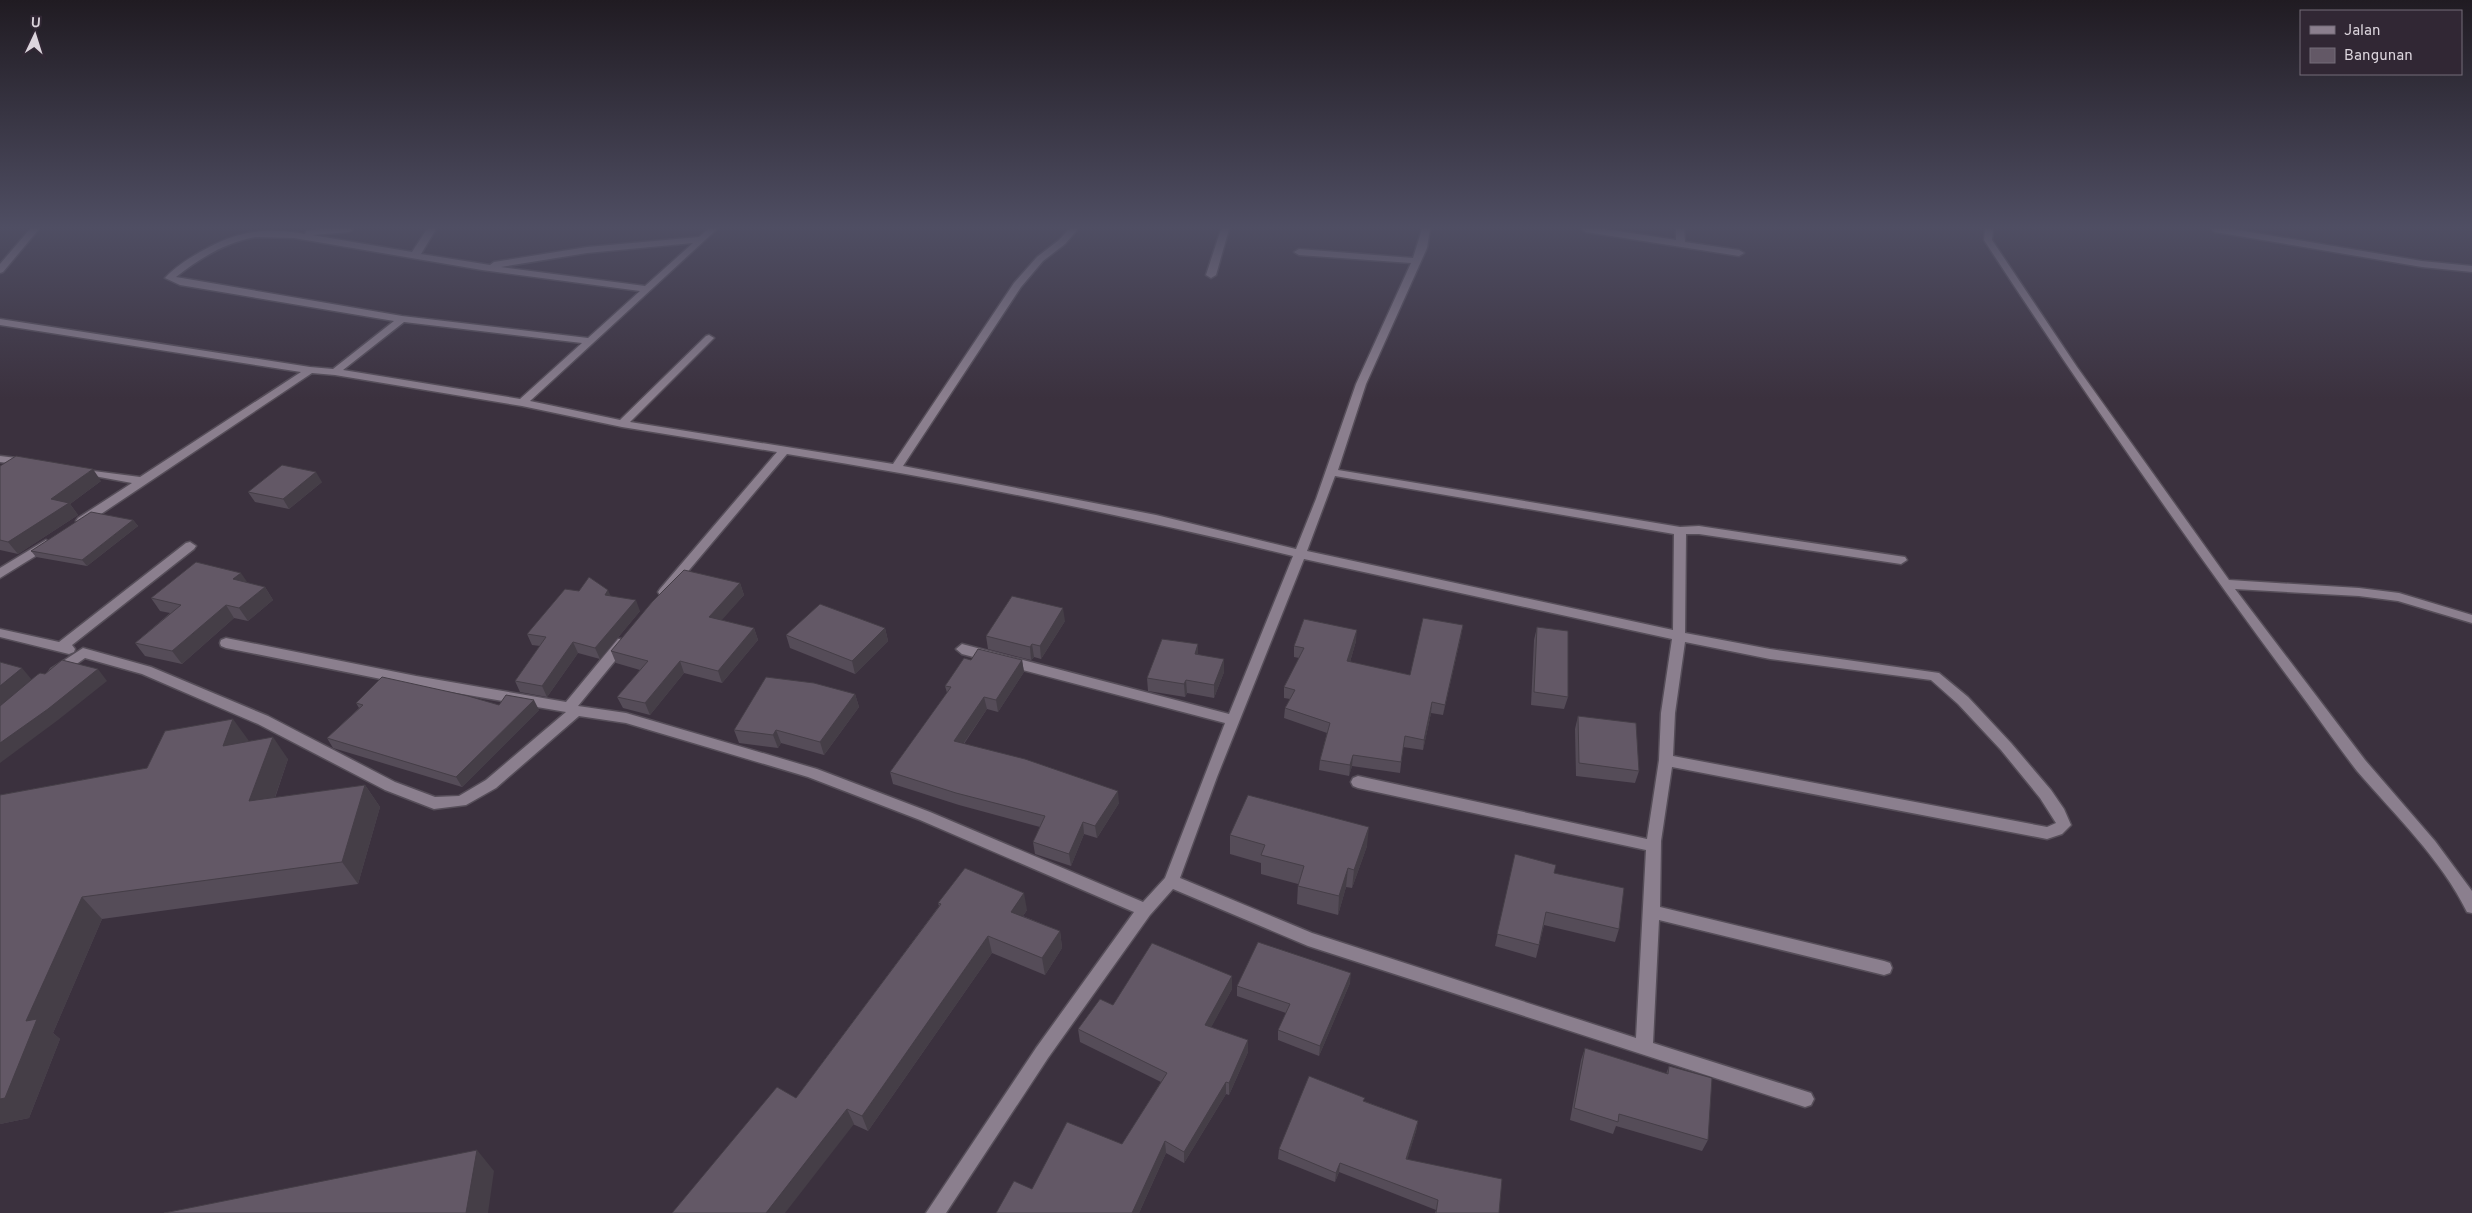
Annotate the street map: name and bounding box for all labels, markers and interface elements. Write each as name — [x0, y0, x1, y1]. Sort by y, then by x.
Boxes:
north arrow — [10, 10, 60, 60]
legend — [2300, 10, 2462, 75]
text: U — [30, 15, 41, 32]
text: Jalan — [2344, 22, 2381, 41]
text: Bangunan — [2344, 47, 2413, 66]

